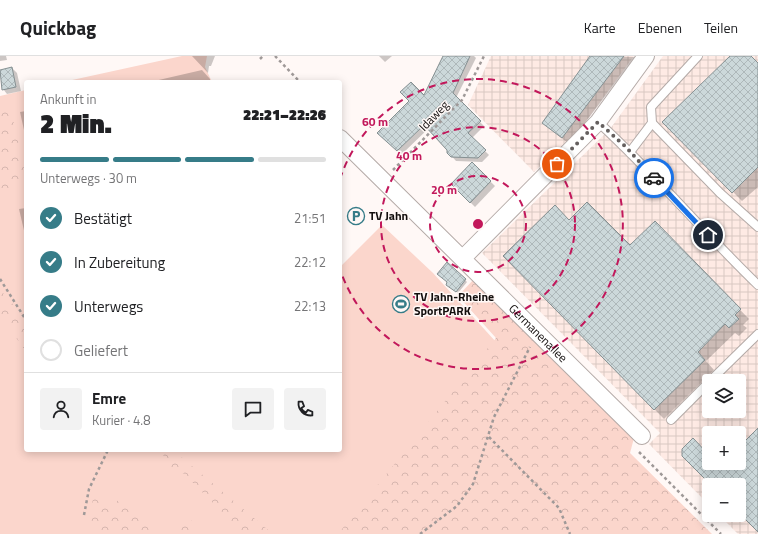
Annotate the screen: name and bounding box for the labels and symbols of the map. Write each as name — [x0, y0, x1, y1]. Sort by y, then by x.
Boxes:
street label: Idaweg — [414, 96, 453, 135]
text: 60 m — [362, 112, 388, 131]
text: 40 m — [396, 146, 422, 165]
pin — [540, 147, 574, 181]
courier — [634, 158, 674, 198]
text: 20 m — [431, 180, 457, 199]
parking icon: TV Jahn — [346, 206, 366, 226]
place label: TV Jahn — [369, 206, 408, 225]
centre of rings — [471, 217, 485, 231]
pin — [691, 218, 725, 252]
place label: TV Jahn-Rheine SportPARK — [414, 287, 494, 320]
sports icon: TV Jahn-Rheine SportPARK — [391, 294, 411, 314]
street label: Germanenallee — [504, 299, 572, 366]

